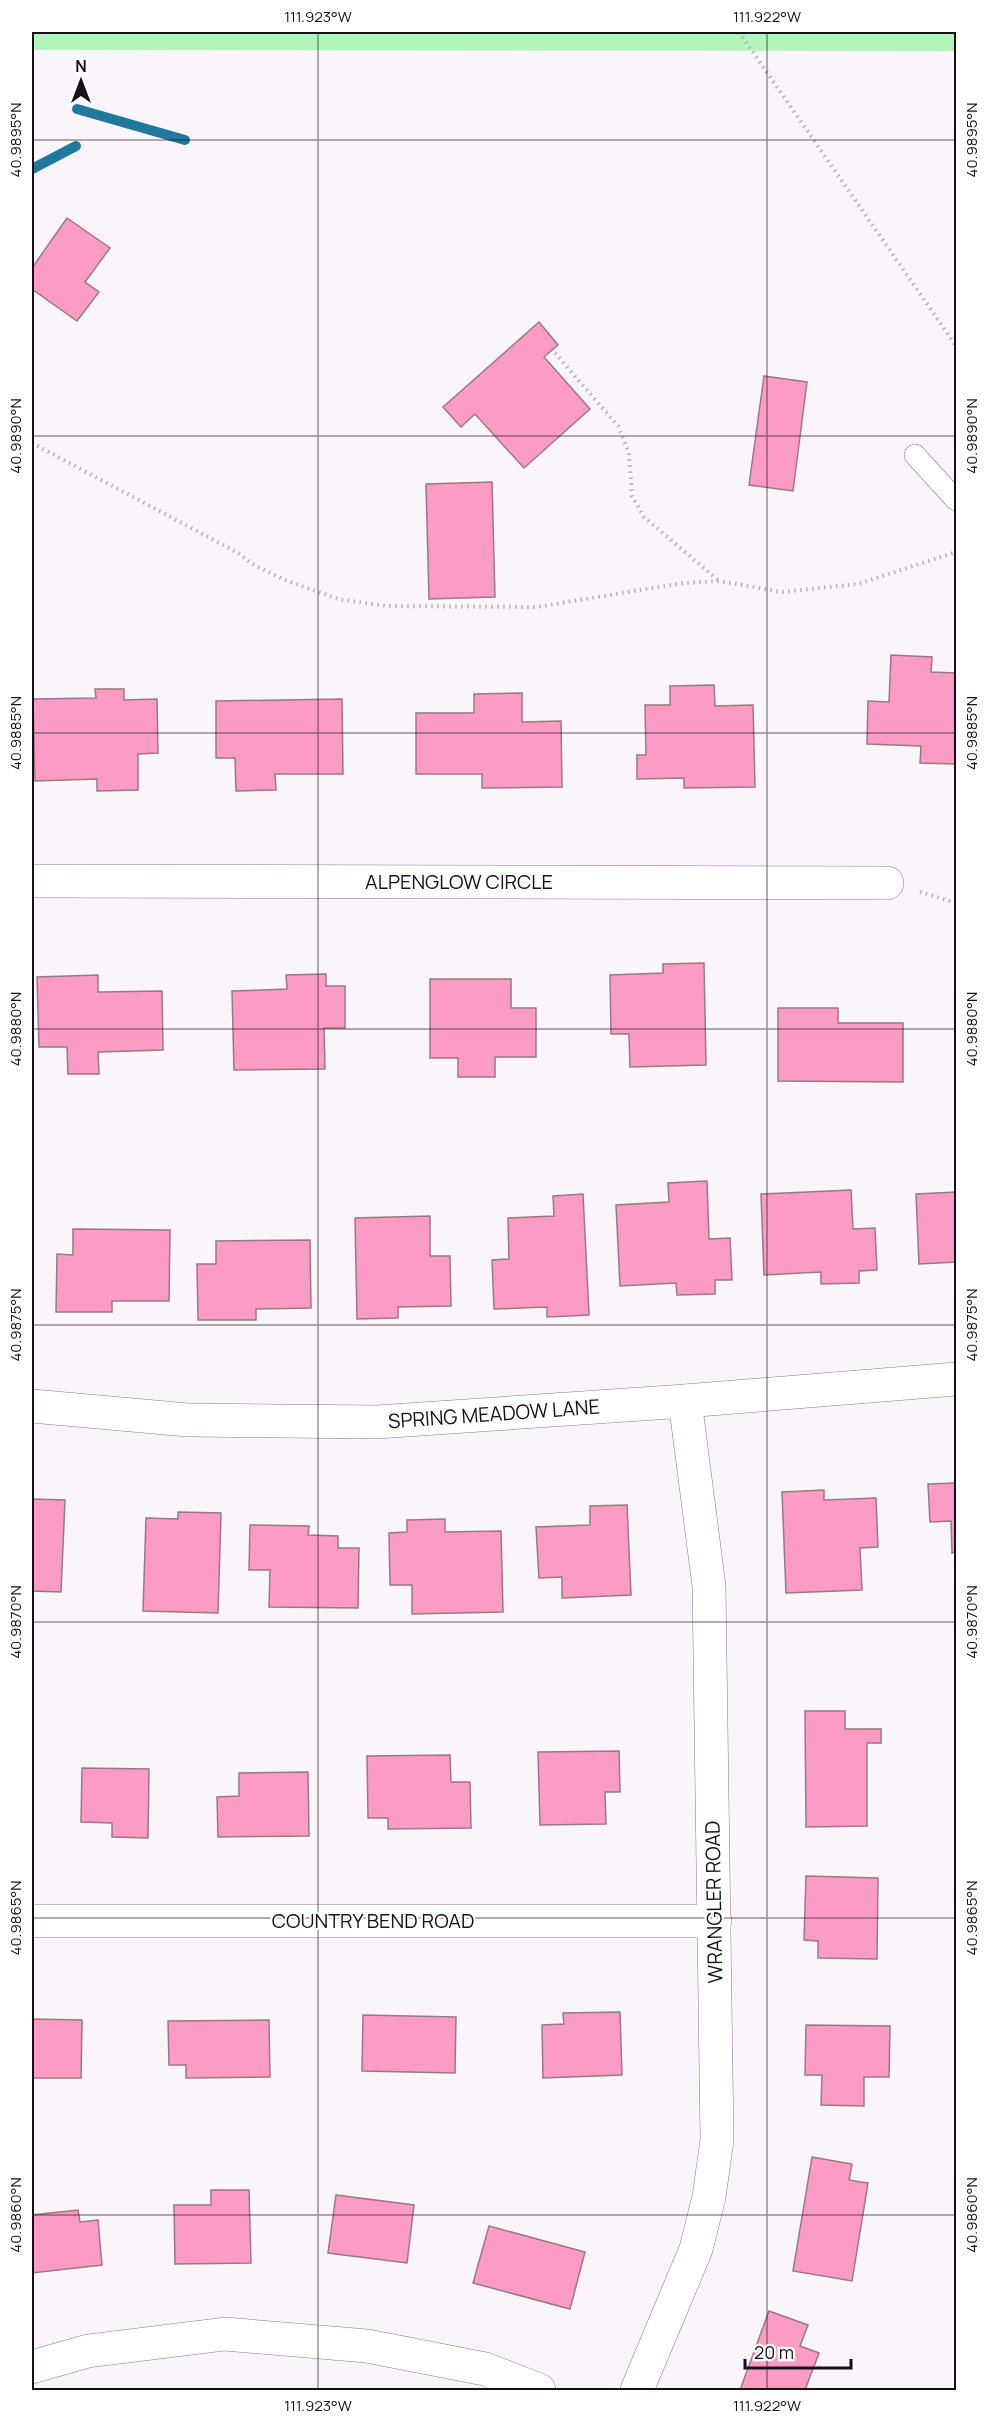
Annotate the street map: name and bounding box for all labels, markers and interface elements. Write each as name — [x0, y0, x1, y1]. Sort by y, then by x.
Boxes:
text: 111.923°W — [284, 6, 352, 27]
text: 111.922°W — [733, 6, 801, 27]
north arrow — [51, 51, 111, 111]
text: N — [75, 55, 87, 77]
text: 40.9895°N — [5, 103, 26, 177]
text: 40.9895°N — [961, 103, 982, 177]
text: 40.9890°N — [5, 398, 26, 474]
text: 40.9890°N — [961, 398, 982, 474]
text: 40.9885°N — [5, 696, 26, 770]
text: 40.9885°N — [961, 696, 982, 770]
street label: ALPENGLOW CIRCLE — [365, 868, 553, 895]
text: 40.9880°N — [5, 992, 26, 1066]
text: 40.9880°N — [961, 992, 982, 1066]
text: 40.9875°N — [5, 1288, 26, 1362]
text: 40.9875°N — [961, 1288, 982, 1362]
street label: SPRING MEADOW LANE — [387, 1393, 601, 1434]
text: 40.9870°N — [5, 1585, 26, 1659]
text: 40.9870°N — [961, 1585, 982, 1659]
street label: WRANGLER ROAD — [699, 1820, 728, 1984]
text: 40.9865°N — [5, 1881, 26, 1955]
text: 40.9865°N — [961, 1881, 982, 1955]
street label: COUNTRY BEND ROAD — [272, 1907, 474, 1934]
text: 40.9860°N — [5, 2177, 26, 2253]
text: 40.9860°N — [961, 2177, 982, 2253]
scale bar — [745, 2332, 852, 2370]
text: 20 m — [754, 2340, 794, 2364]
text: 111.923°W — [284, 2395, 352, 2416]
text: 111.922°W — [733, 2395, 801, 2416]

